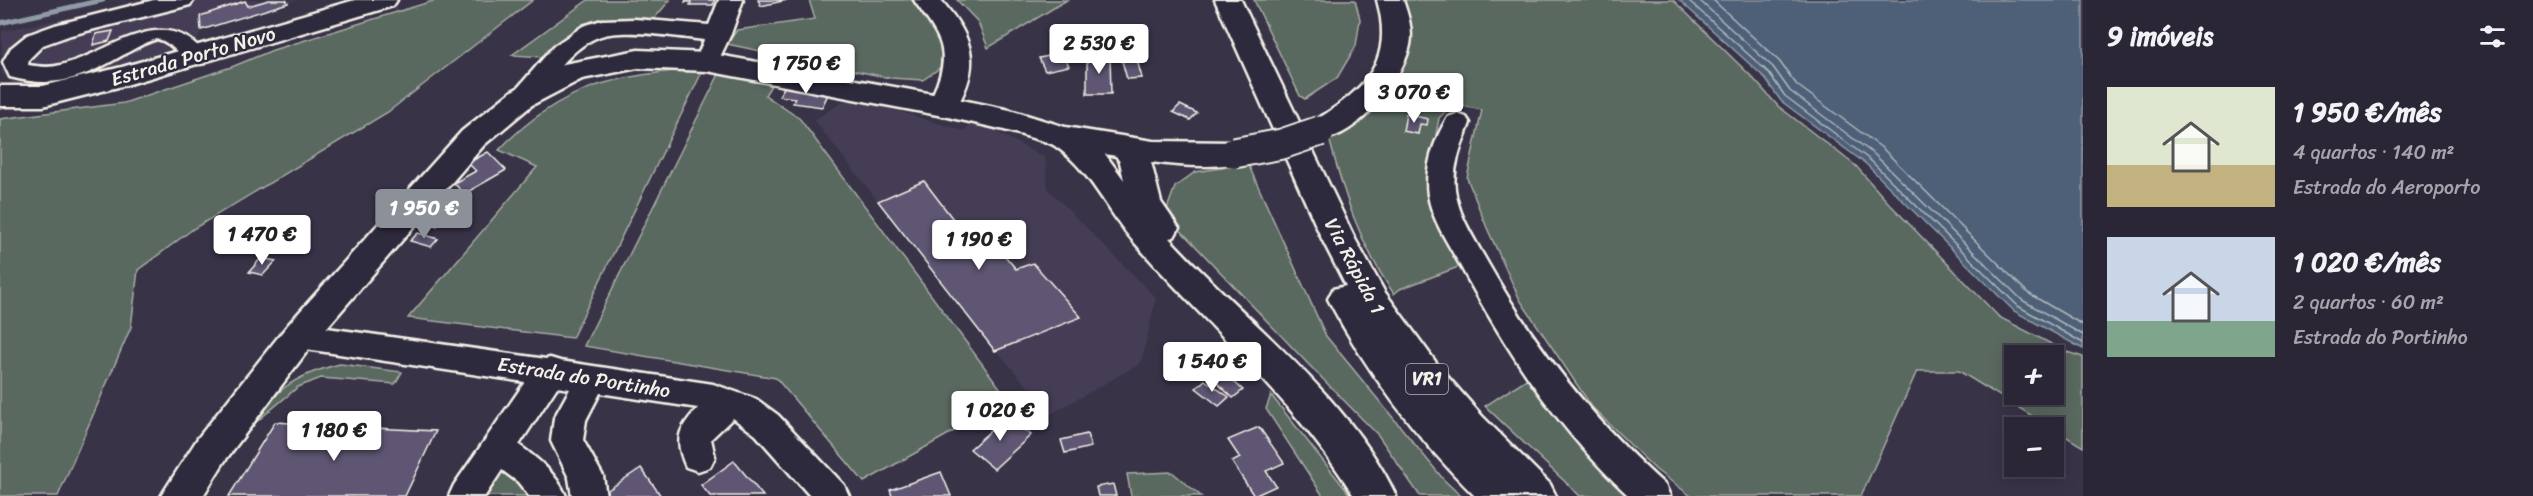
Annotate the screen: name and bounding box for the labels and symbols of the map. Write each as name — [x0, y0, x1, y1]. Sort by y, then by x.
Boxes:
street label: Estrada Porto Novo — [107, 16, 280, 97]
pin: 2 530 € — [1044, 24, 1154, 75]
pin: 1 750 € — [751, 44, 861, 95]
pin: 3 070 € — [1359, 73, 1469, 124]
pin: 1 950 € — [369, 189, 479, 240]
street label: Via Rápida 1 — [1314, 212, 1395, 321]
pin: 1 470 € — [207, 215, 317, 266]
pin: 1 190 € — [924, 220, 1034, 271]
pin: 1 540 € — [1157, 342, 1267, 393]
street label: Estrada do Portinho — [495, 347, 673, 408]
road number: VR1 — [1406, 364, 1448, 394]
pin: 1 020 € — [945, 391, 1055, 442]
pin: 1 180 € — [279, 411, 389, 462]

